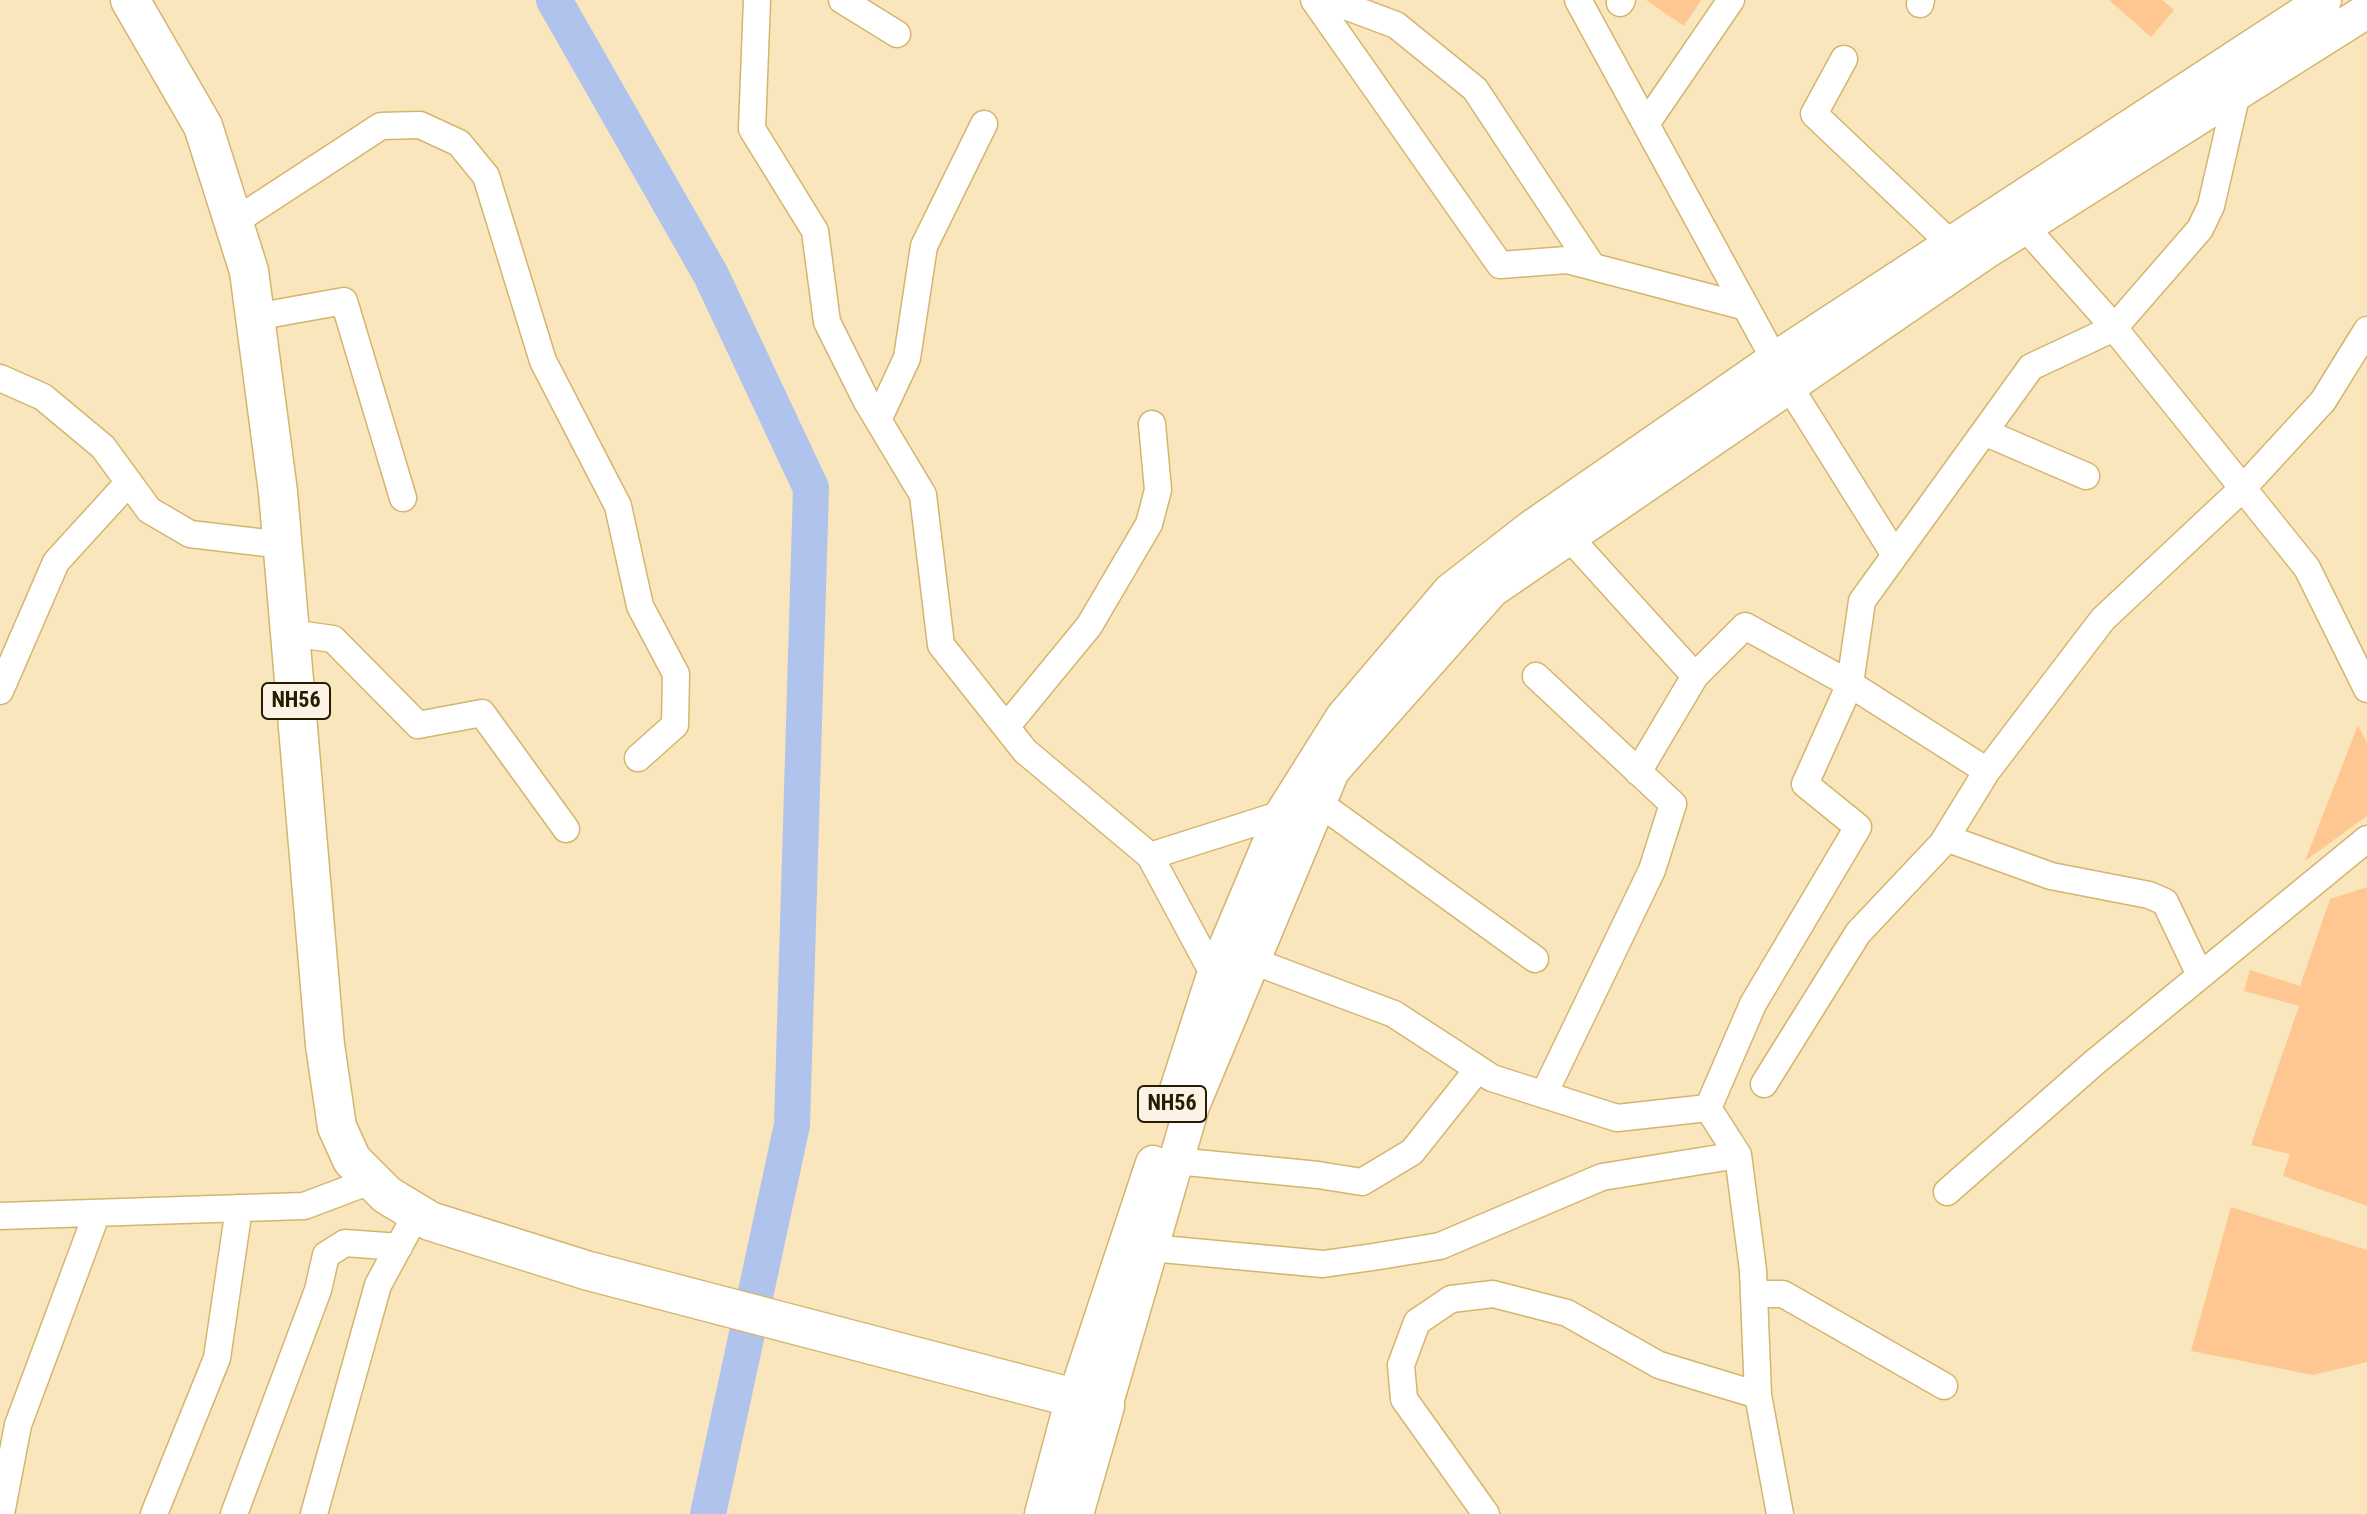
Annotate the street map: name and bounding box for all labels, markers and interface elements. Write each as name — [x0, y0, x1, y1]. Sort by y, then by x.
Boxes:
road number: NH56 — [262, 683, 330, 719]
road number: NH56 — [1138, 1086, 1206, 1122]

